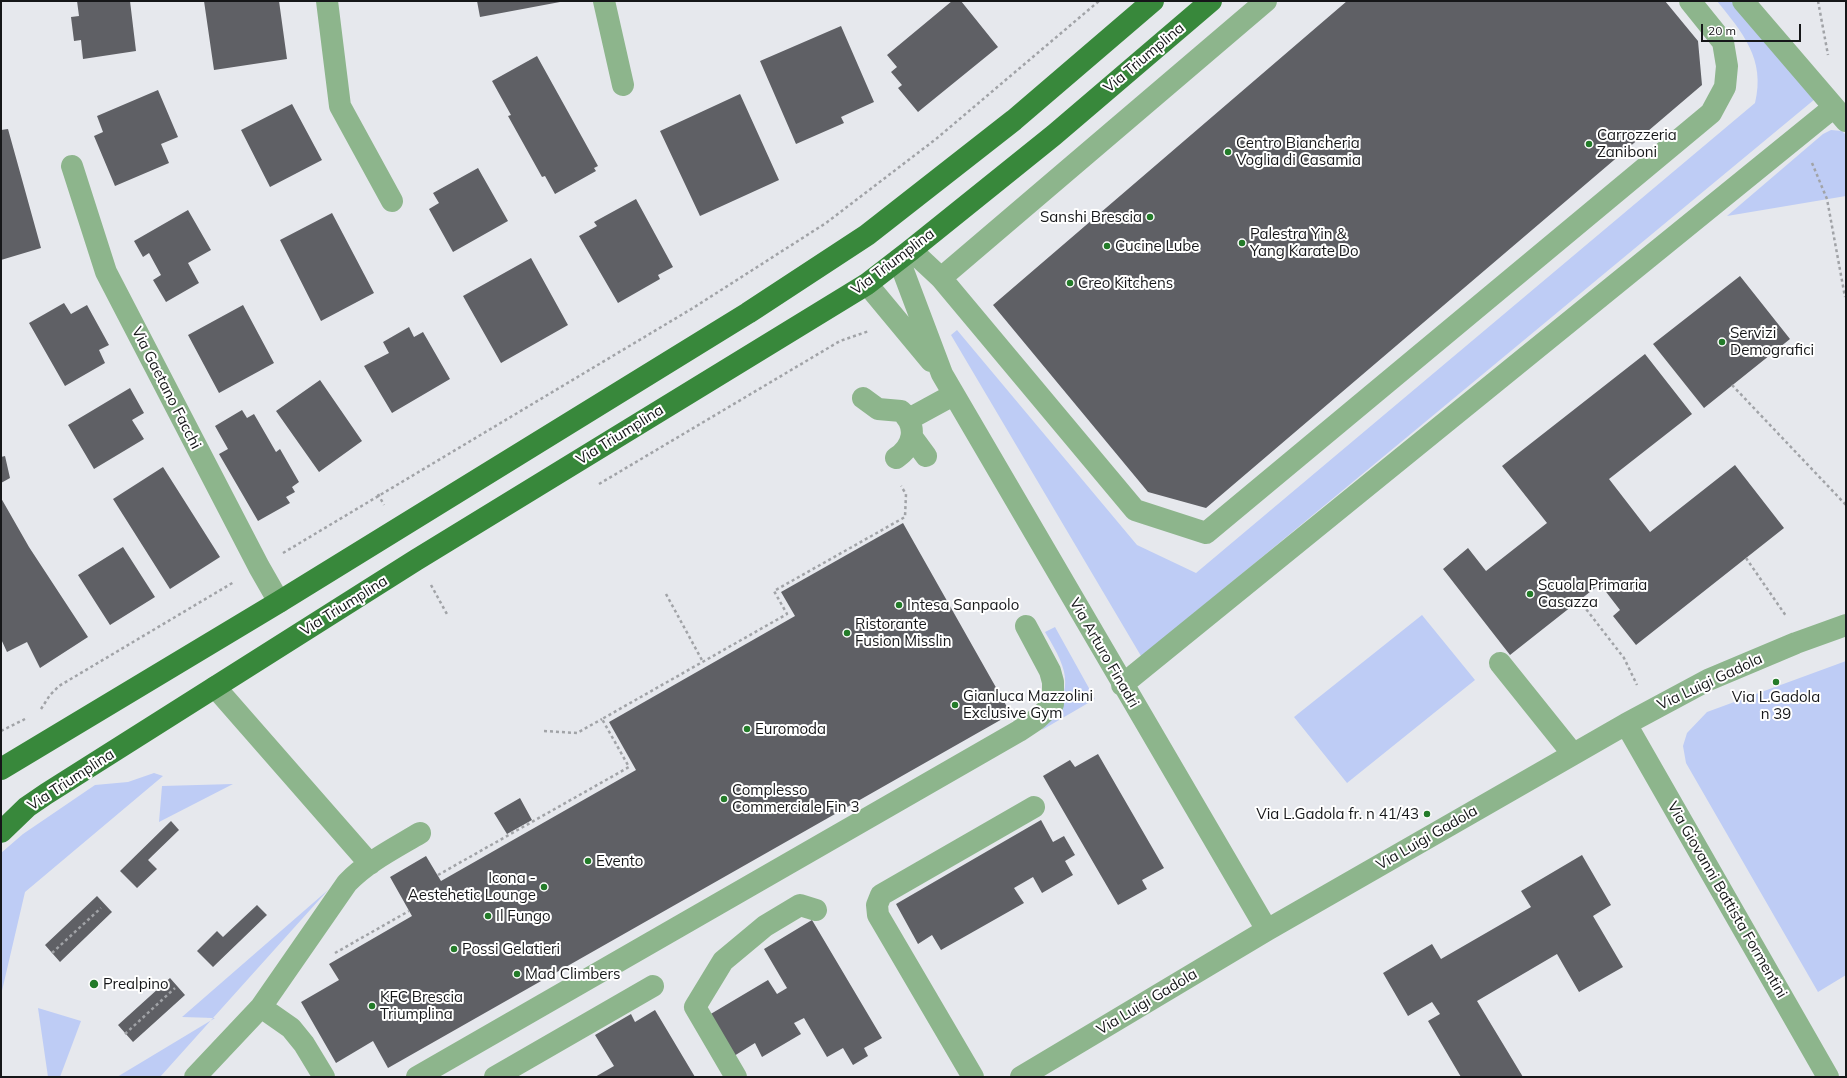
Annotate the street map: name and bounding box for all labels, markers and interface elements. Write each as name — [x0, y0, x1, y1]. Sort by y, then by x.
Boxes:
scale bar — [1703, 16, 1803, 42]
street label: Via Triumplina — [1100, 19, 1188, 97]
text: 20 m — [1708, 23, 1736, 38]
place label: Carrozzeria Zaniboni — [1597, 126, 1677, 161]
place label: Centro Biancheria Voglia di Casamia — [1236, 134, 1361, 169]
marker: Carrozzeria Zaniboni — [1584, 139, 1594, 149]
marker: Centro Biancheria Voglia di Casamia — [1223, 147, 1233, 157]
place label: Sanshi Brescia — [1040, 208, 1142, 226]
marker: Sanshi Brescia — [1145, 212, 1155, 222]
street label: Via Triumplina — [848, 225, 938, 299]
place label: Palestra Yin & Yang Karate Do — [1250, 225, 1359, 260]
place label: Cucine Lube — [1115, 237, 1199, 255]
marker: Palestra Yin & Yang Karate Do — [1237, 238, 1247, 248]
marker: Cucine Lube — [1102, 241, 1112, 251]
place label: Creo Kitchens — [1078, 274, 1173, 292]
marker: Creo Kitchens — [1065, 278, 1075, 288]
street label: Via Gaetano Facchi — [127, 324, 205, 452]
place label: Servizi Demografici — [1730, 324, 1814, 359]
marker: Servizi Demografici — [1717, 337, 1727, 347]
street label: Via Triumplina — [573, 401, 667, 469]
street label: Via Triumplina — [297, 572, 391, 640]
place label: Scuola Primaria Casazza — [1538, 576, 1647, 611]
marker: Scuola Primaria Casazza — [1525, 589, 1535, 599]
street label: Via Arturo Finadri — [1065, 595, 1143, 711]
place label: Intesa Sanpaolo — [907, 596, 1019, 614]
marker: Intesa Sanpaolo — [894, 600, 904, 610]
place label: Ristorante Fusion Misslin — [855, 615, 951, 650]
marker: Ristorante Fusion Misslin — [842, 628, 852, 638]
street label: Via Luigi Gadola — [1655, 650, 1765, 714]
marker: Via L.Gadola n 39 — [1771, 677, 1781, 687]
place label: Gianluca Mazzolini Exclusive Gym — [963, 687, 1093, 722]
place label: Via L.Gadola n 39 — [1732, 688, 1820, 723]
marker: Gianluca Mazzolini Exclusive Gym — [950, 700, 960, 710]
place label: Euromoda — [755, 720, 826, 738]
marker: Euromoda — [742, 724, 752, 734]
street label: Via Triumplina — [24, 745, 118, 815]
place label: Complesso Commerciale Fin 3 — [732, 781, 859, 816]
marker: Complesso Commerciale Fin 3 — [719, 794, 729, 804]
street label: Via Giovanni Battista Formentini — [1663, 799, 1791, 1001]
street label: Via Luigi Gadola — [1373, 802, 1481, 874]
place label: Via L.Gadola fr. n 41/43 — [1256, 805, 1419, 823]
marker: Via L.Gadola fr. n 41/43 — [1422, 809, 1432, 819]
place label: Evento — [596, 852, 643, 870]
marker: Evento — [583, 856, 593, 866]
place label: Icona - Aestehetic Lounge — [408, 869, 536, 904]
marker: Icona - Aestehetic Lounge — [539, 882, 549, 892]
place label: Il Fungo — [496, 907, 551, 925]
marker: Il Fungo — [483, 911, 493, 921]
place label: Possi Gelatieri — [462, 940, 560, 958]
marker: Possi Gelatieri — [449, 944, 459, 954]
place label: Mad Climbers — [525, 965, 620, 983]
street label: Via Luigi Gadola — [1094, 965, 1200, 1039]
marker: Mad Climbers — [512, 969, 522, 979]
place label: Prealpino — [103, 975, 169, 993]
marker: Prealpino — [88, 978, 100, 990]
place label: KFC Brescia Triumplina — [380, 988, 463, 1023]
marker: KFC Brescia Triumplina — [367, 1001, 377, 1011]

